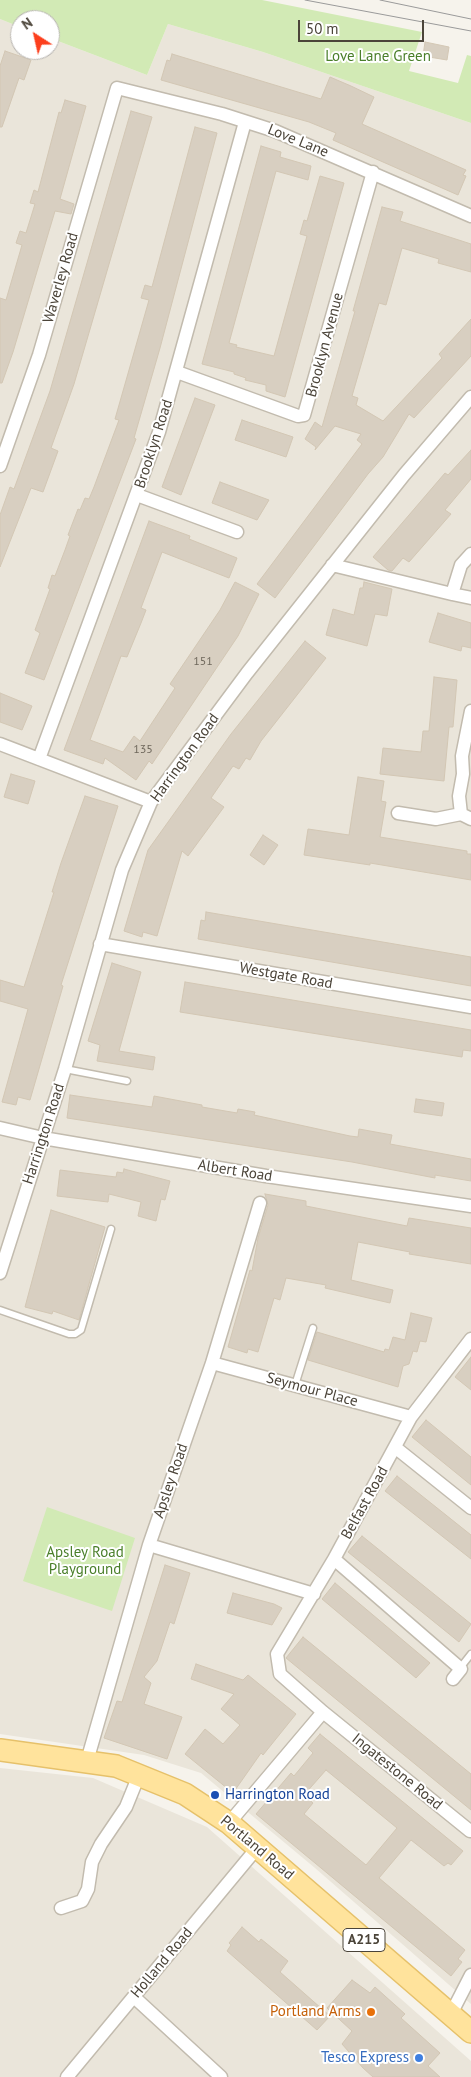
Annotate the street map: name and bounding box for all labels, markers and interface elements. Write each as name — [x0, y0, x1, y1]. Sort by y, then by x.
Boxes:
north arrow — [10, 10, 60, 60]
scale bar — [301, 10, 427, 42]
text: N — [18, 14, 36, 34]
text: 50 m — [306, 19, 339, 38]
park label: Love Lane Green — [325, 48, 431, 66]
street label: Love Lane — [265, 121, 331, 161]
street label: Waverley Road — [39, 231, 83, 325]
street label: Brooklyn Avenue — [302, 291, 348, 399]
street label: Brooklyn Road — [131, 397, 177, 491]
house number: 151 — [193, 655, 213, 669]
street label: Harrington Road — [147, 710, 223, 806]
house number: 135 — [133, 743, 153, 757]
street label: Westgate Road — [238, 959, 334, 993]
street label: Harrington Road — [19, 1081, 69, 1187]
street label: Albert Road — [196, 1156, 274, 1186]
street label: Seymour Place — [264, 1369, 360, 1411]
street label: Apsley Road — [150, 1441, 192, 1521]
street label: Belfast Road — [338, 1464, 392, 1542]
park label: Apsley Road Playground — [46, 1544, 124, 1579]
street label: Ingatestone Road — [348, 1730, 446, 1814]
place label: Harrington Road — [225, 1786, 330, 1804]
marker: Harrington Road — [209, 1789, 221, 1801]
street label: Portland Road — [217, 1812, 297, 1884]
street label: Holland Road — [127, 1924, 197, 2002]
road number: A215 — [343, 1928, 385, 1952]
place label: Portland Arms — [270, 2003, 361, 2021]
marker: Portland Arms — [365, 2006, 377, 2018]
place label: Tesco Express — [321, 2049, 409, 2067]
marker: Tesco Express — [413, 2052, 425, 2064]

